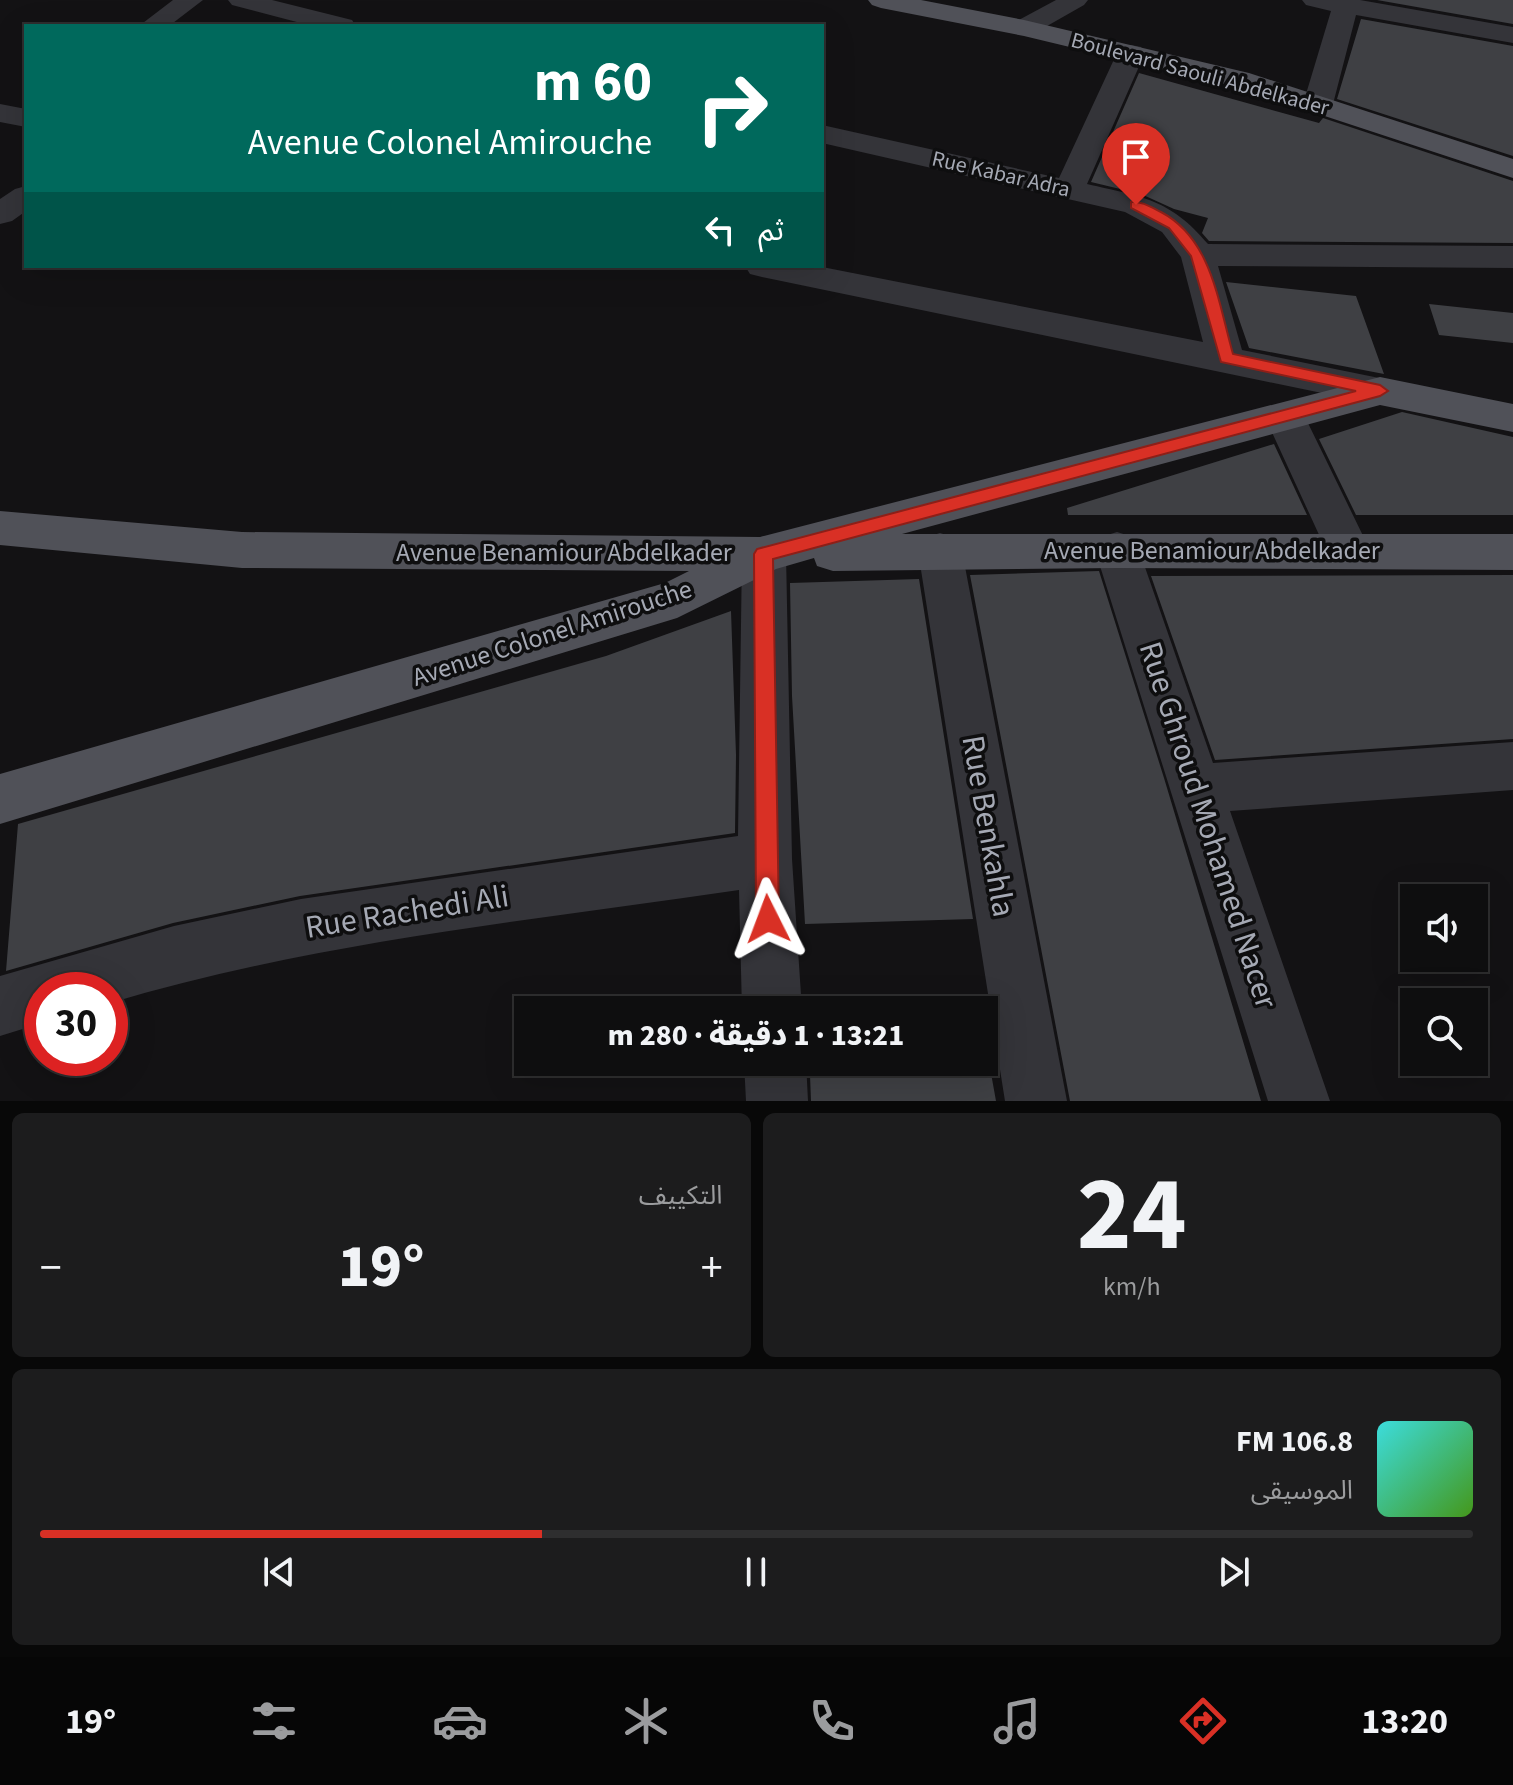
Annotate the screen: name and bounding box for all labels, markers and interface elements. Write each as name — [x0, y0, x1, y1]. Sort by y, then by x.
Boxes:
street label: Boulevard Saouli Abdelkader — [1067, 24, 1333, 124]
text: 60 m — [534, 43, 652, 122]
icon: right — [680, 56, 784, 160]
text: Avenue Colonel Amirouche — [248, 117, 652, 168]
pin — [1102, 123, 1170, 205]
icon: arrive — [1114, 135, 1158, 179]
street label: Rue Kabar Adra — [929, 143, 1073, 205]
icon: left — [698, 208, 742, 252]
text: ثم — [758, 209, 784, 252]
street label: Avenue Benamiour Abdelkader — [1044, 532, 1381, 569]
street label: Avenue Benamiour Abdelkader — [396, 534, 733, 571]
street label: Avenue Colonel Amirouche — [407, 570, 697, 696]
street label: Rue Ghroud Mohamed Nacer — [1127, 636, 1289, 1015]
street label: Rue Benkahla — [949, 732, 1027, 920]
street label: Rue Rachedi Ali — [302, 873, 512, 951]
position arrow — [726, 877, 810, 961]
map controls — [1400, 884, 1488, 1076]
button: sound — [1400, 884, 1488, 972]
speed limit sign: 30 — [24, 972, 128, 1076]
button: search — [1400, 988, 1488, 1076]
text: 13:21 · 1 دقيقة · 280 m — [608, 1014, 904, 1057]
text: 24 — [1077, 1142, 1187, 1290]
text: التكييف — [639, 1177, 723, 1214]
text: 19° — [338, 1225, 424, 1310]
text: − — [40, 1237, 62, 1300]
text: + — [701, 1237, 723, 1300]
text: km/h — [1103, 1268, 1161, 1305]
text: 106.8 FM — [1236, 1420, 1353, 1463]
text: الموسيقى — [1251, 1472, 1353, 1509]
icon: previous — [257, 1550, 301, 1594]
icon: pause — [734, 1550, 778, 1594]
icon: next — [1212, 1550, 1256, 1594]
icon: filters — [246, 1693, 302, 1749]
icon: car — [432, 1693, 488, 1749]
icon: climate — [618, 1693, 674, 1749]
icon: phone — [804, 1693, 860, 1749]
icon: music — [989, 1693, 1045, 1749]
icon: directions — [1175, 1693, 1231, 1749]
text: 19° — [65, 1696, 116, 1747]
text: 13:20 — [1361, 1696, 1448, 1747]

